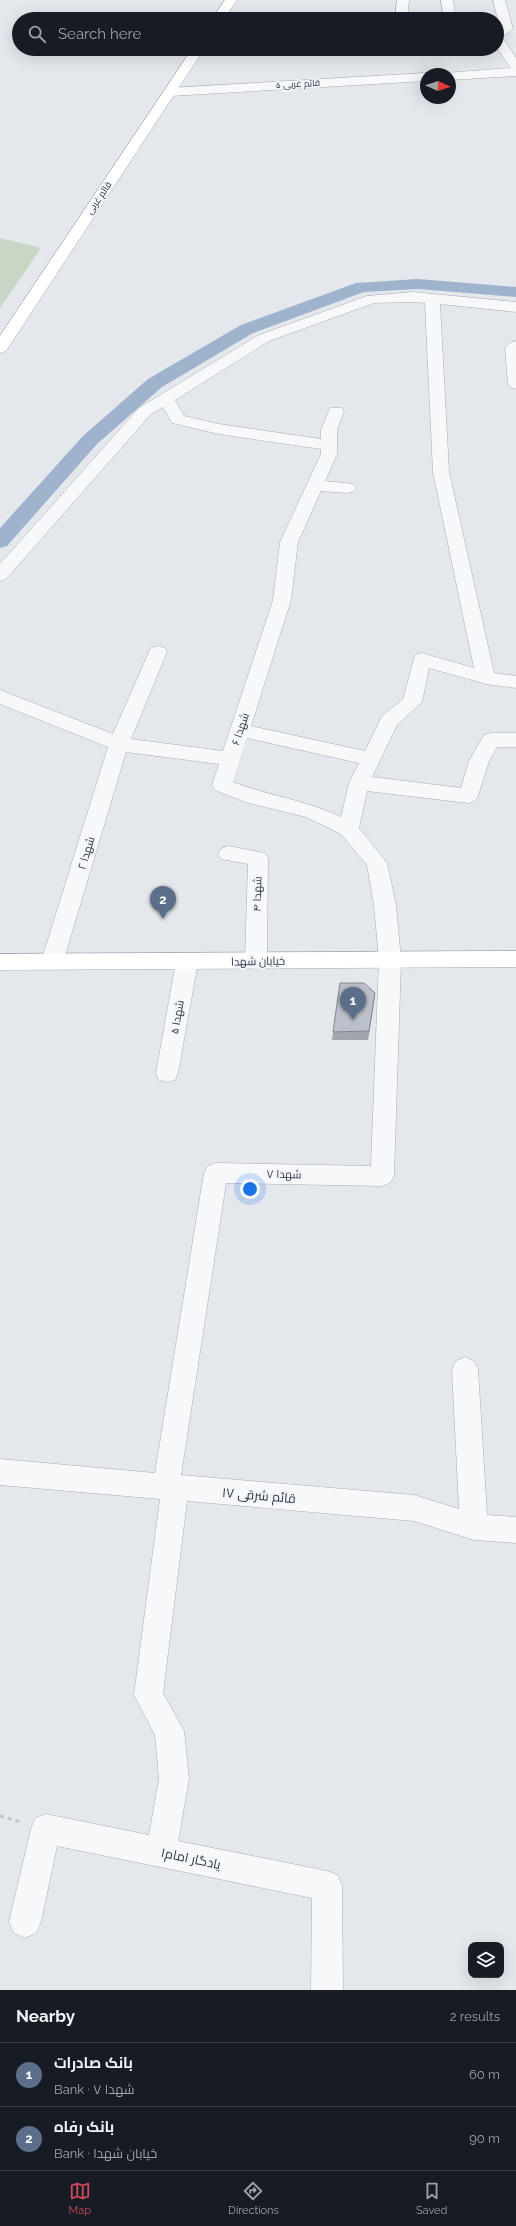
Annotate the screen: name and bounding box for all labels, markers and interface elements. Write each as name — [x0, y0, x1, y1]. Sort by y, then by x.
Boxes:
search box — [12, 12, 504, 56]
icon: search — [26, 23, 48, 45]
text: Search here — [58, 25, 141, 43]
north arrow — [420, 68, 456, 104]
street label: قائم غربی ۵ — [276, 78, 320, 91]
street label: قائم غربی — [84, 180, 114, 217]
street label: شهدا ۶ — [229, 711, 252, 747]
street label: شهدا ۲ — [75, 835, 98, 871]
street label: شهدا ۴ — [251, 876, 264, 912]
pin: 2 — [150, 886, 176, 919]
street label: خیابان شهدا — [231, 955, 285, 968]
pin: 1 — [340, 987, 366, 1020]
street label: شهدا ۵ — [168, 999, 187, 1035]
street label: شهدا ۷ — [266, 1168, 302, 1181]
your location — [240, 1179, 260, 1199]
street label: قائم شرقی ۱۷ — [221, 1485, 296, 1508]
street label: یادگار امام۱ — [159, 1845, 223, 1874]
map controls — [468, 1942, 504, 1978]
button: layers — [468, 1942, 504, 1978]
text: Nearby — [16, 2006, 75, 2026]
text: 2 results — [450, 2009, 500, 2024]
text: بانک صادرات — [54, 2054, 133, 2072]
text: 1 — [26, 2067, 32, 2082]
text: 60 m — [469, 2067, 500, 2082]
text: Bank · شهدا ۷ — [54, 2082, 135, 2097]
text: بانک رفاه — [54, 2118, 114, 2136]
text: 2 — [25, 2131, 33, 2146]
text: 90 m — [469, 2131, 500, 2146]
text: Bank · خیابان شهدا — [54, 2146, 157, 2161]
tab: Map — [69, 2180, 91, 2217]
tab: Directions — [228, 2180, 279, 2217]
tab: Saved — [416, 2180, 447, 2217]

